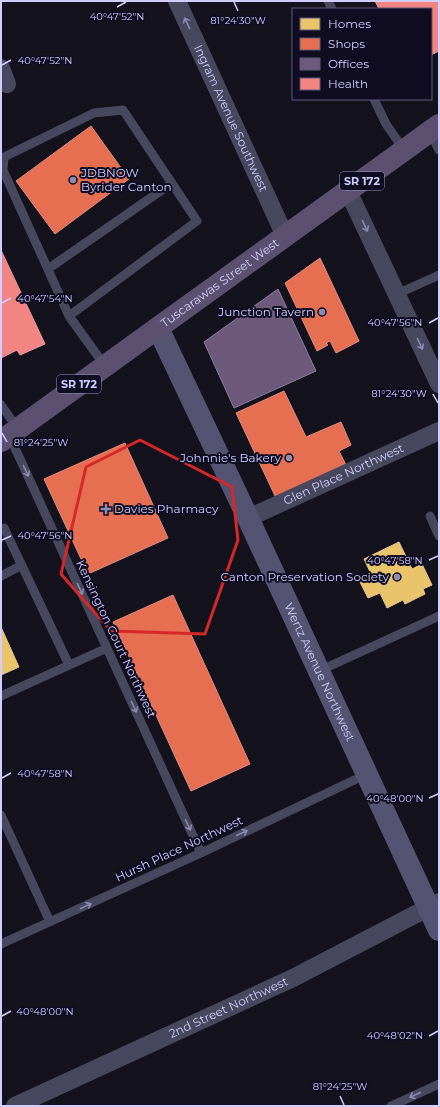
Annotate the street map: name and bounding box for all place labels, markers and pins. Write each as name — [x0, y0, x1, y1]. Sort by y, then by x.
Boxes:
place label: JDBNOW Byrider Canton — [80, 165, 172, 194]
marker: JDBNOW Byrider Canton — [68, 175, 78, 185]
place label: Junction Tavern — [217, 304, 314, 319]
marker: Junction Tavern — [317, 307, 327, 317]
place label: Johnnie's Bakery — [179, 450, 281, 465]
marker: Johnnie's Bakery — [284, 453, 294, 463]
place label: Davies Pharmacy — [114, 501, 219, 516]
marker: Davies Pharmacy — [101, 504, 111, 514]
place label: Canton Preservation Society — [220, 569, 389, 584]
marker: Canton Preservation Society — [392, 572, 402, 582]

